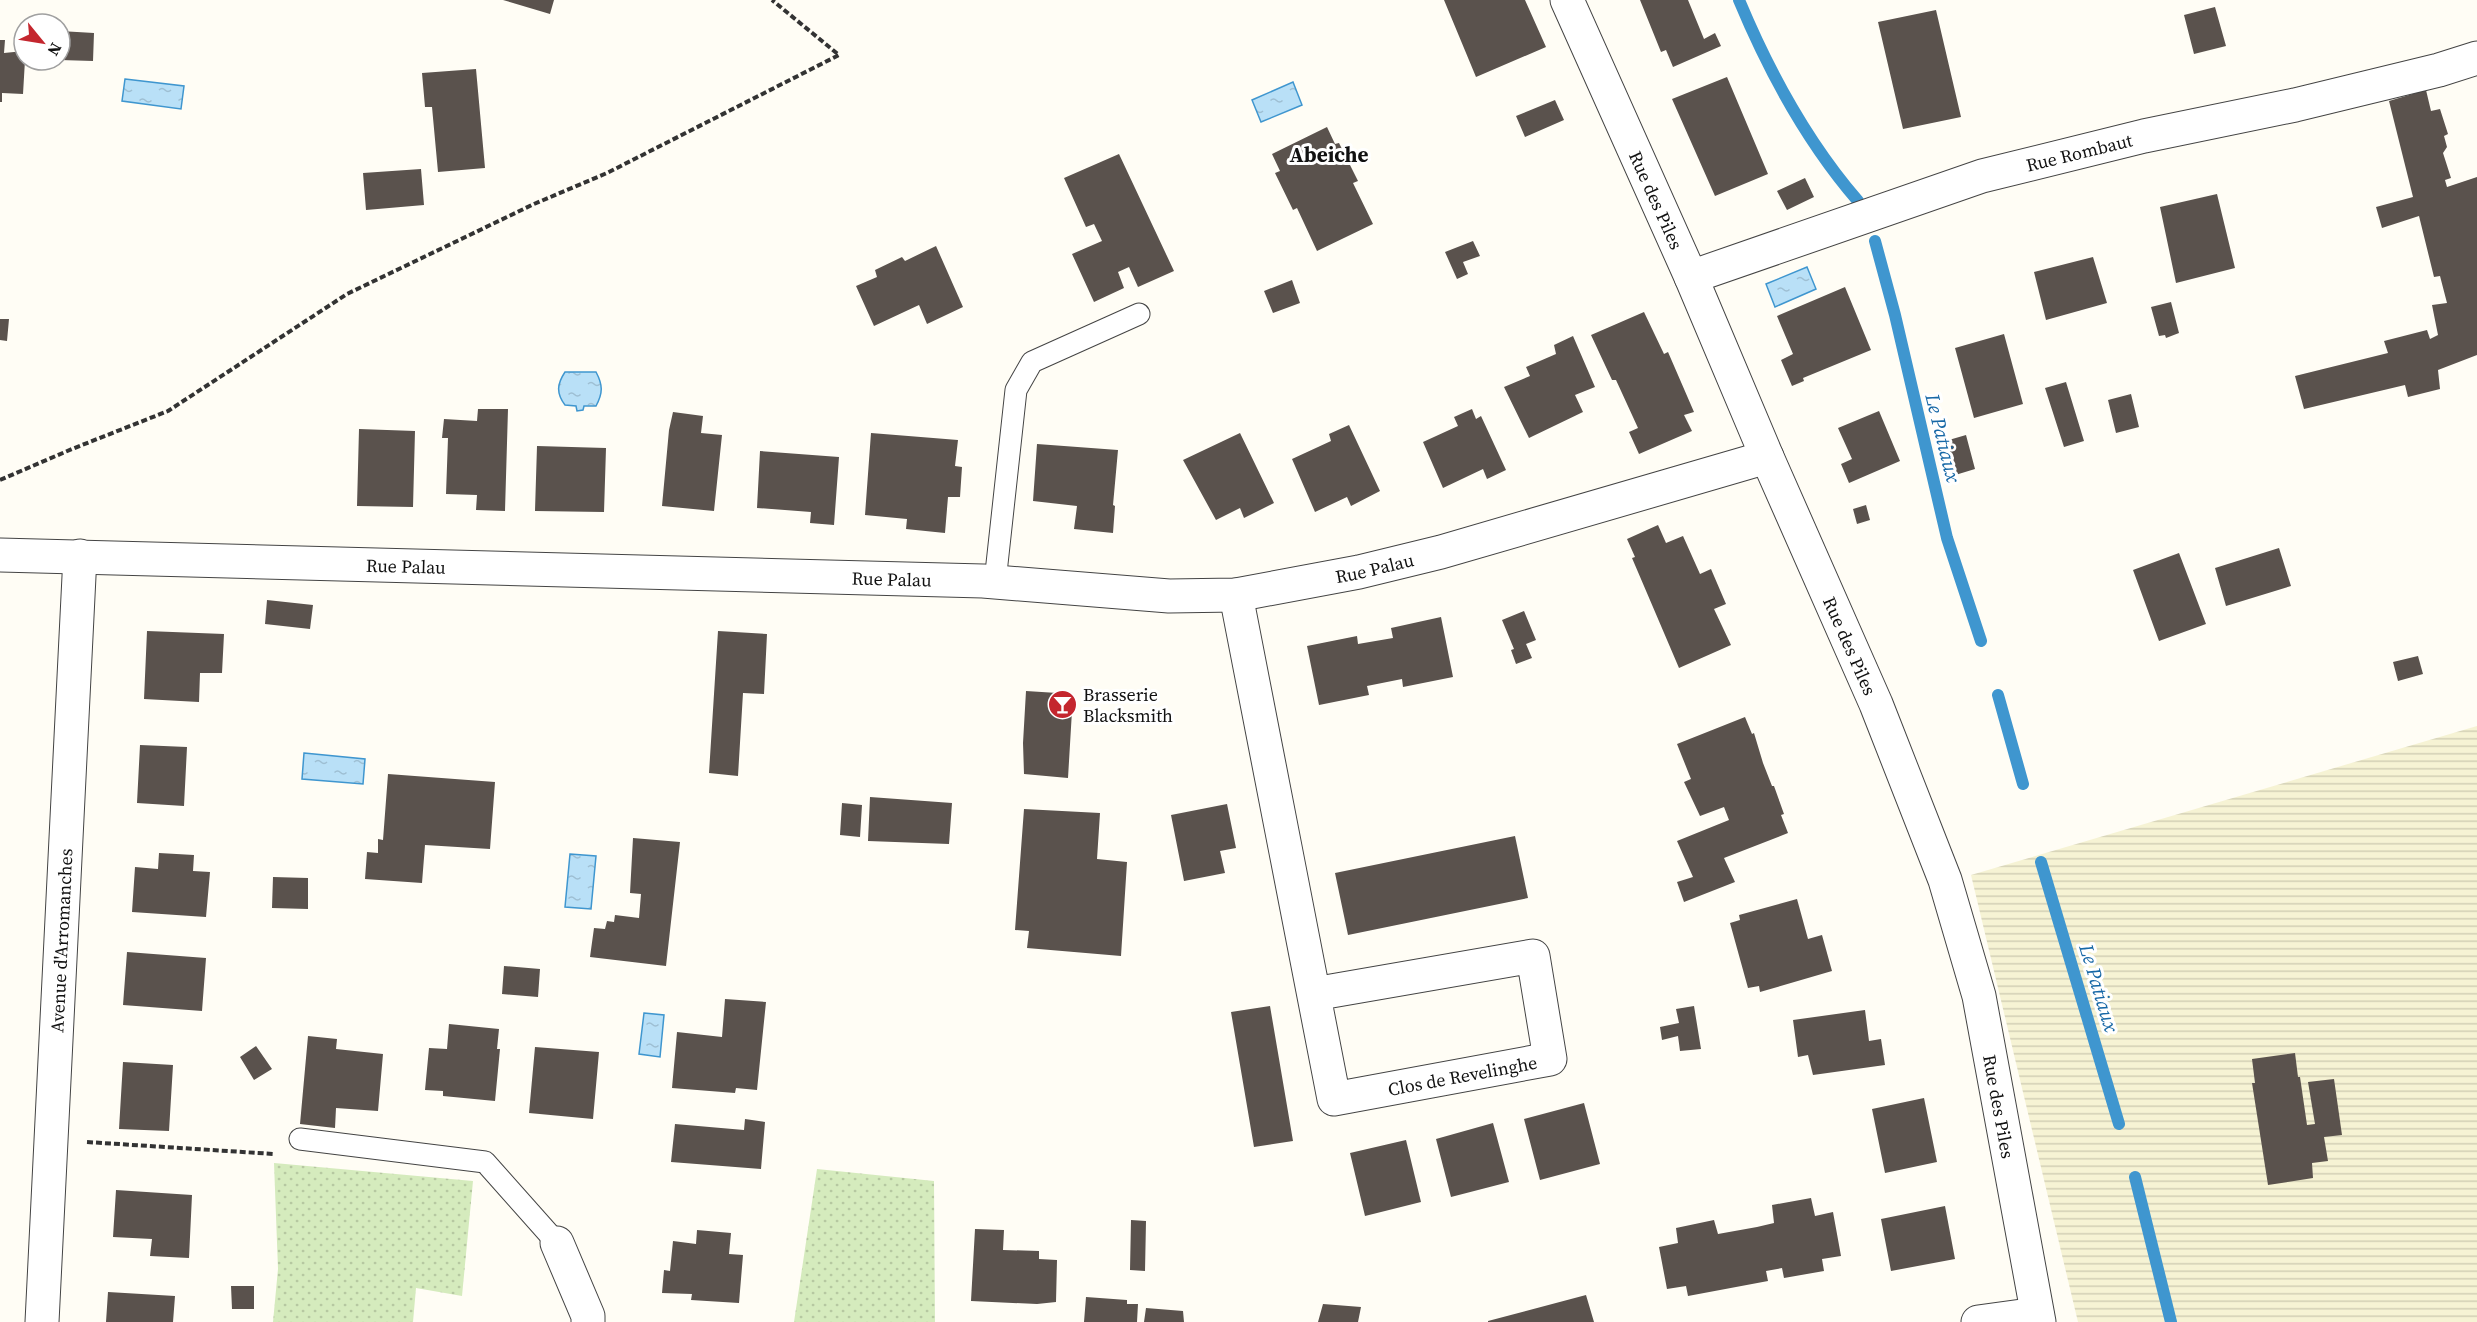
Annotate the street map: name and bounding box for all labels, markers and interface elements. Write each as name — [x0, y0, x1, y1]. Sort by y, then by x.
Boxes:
north arrow — [12, 12, 72, 72]
text: N — [42, 39, 67, 60]
street label: Rue Rombaut — [2023, 127, 2135, 177]
district label: Abeiche — [1290, 140, 1368, 169]
street label: Rue des Piles — [1624, 147, 1689, 253]
water label: Le Patiaux — [1918, 390, 1968, 486]
street label: Rue Palau — [1333, 547, 1416, 589]
street label: Rue Palau — [366, 552, 446, 579]
street label: Rue Palau — [851, 565, 932, 592]
street label: Rue des Piles — [1818, 592, 1883, 699]
place label: Brasserie Blacksmith — [1083, 682, 1173, 728]
bar icon: Brasserie Blacksmith — [1046, 688, 1078, 720]
street label: Avenue d'Arromanches — [44, 848, 78, 1033]
water label: Le Patiaux — [2072, 940, 2126, 1036]
street label: Clos de Revelinghe — [1386, 1049, 1539, 1101]
street label: Rue des Piles — [1977, 1052, 2021, 1161]

